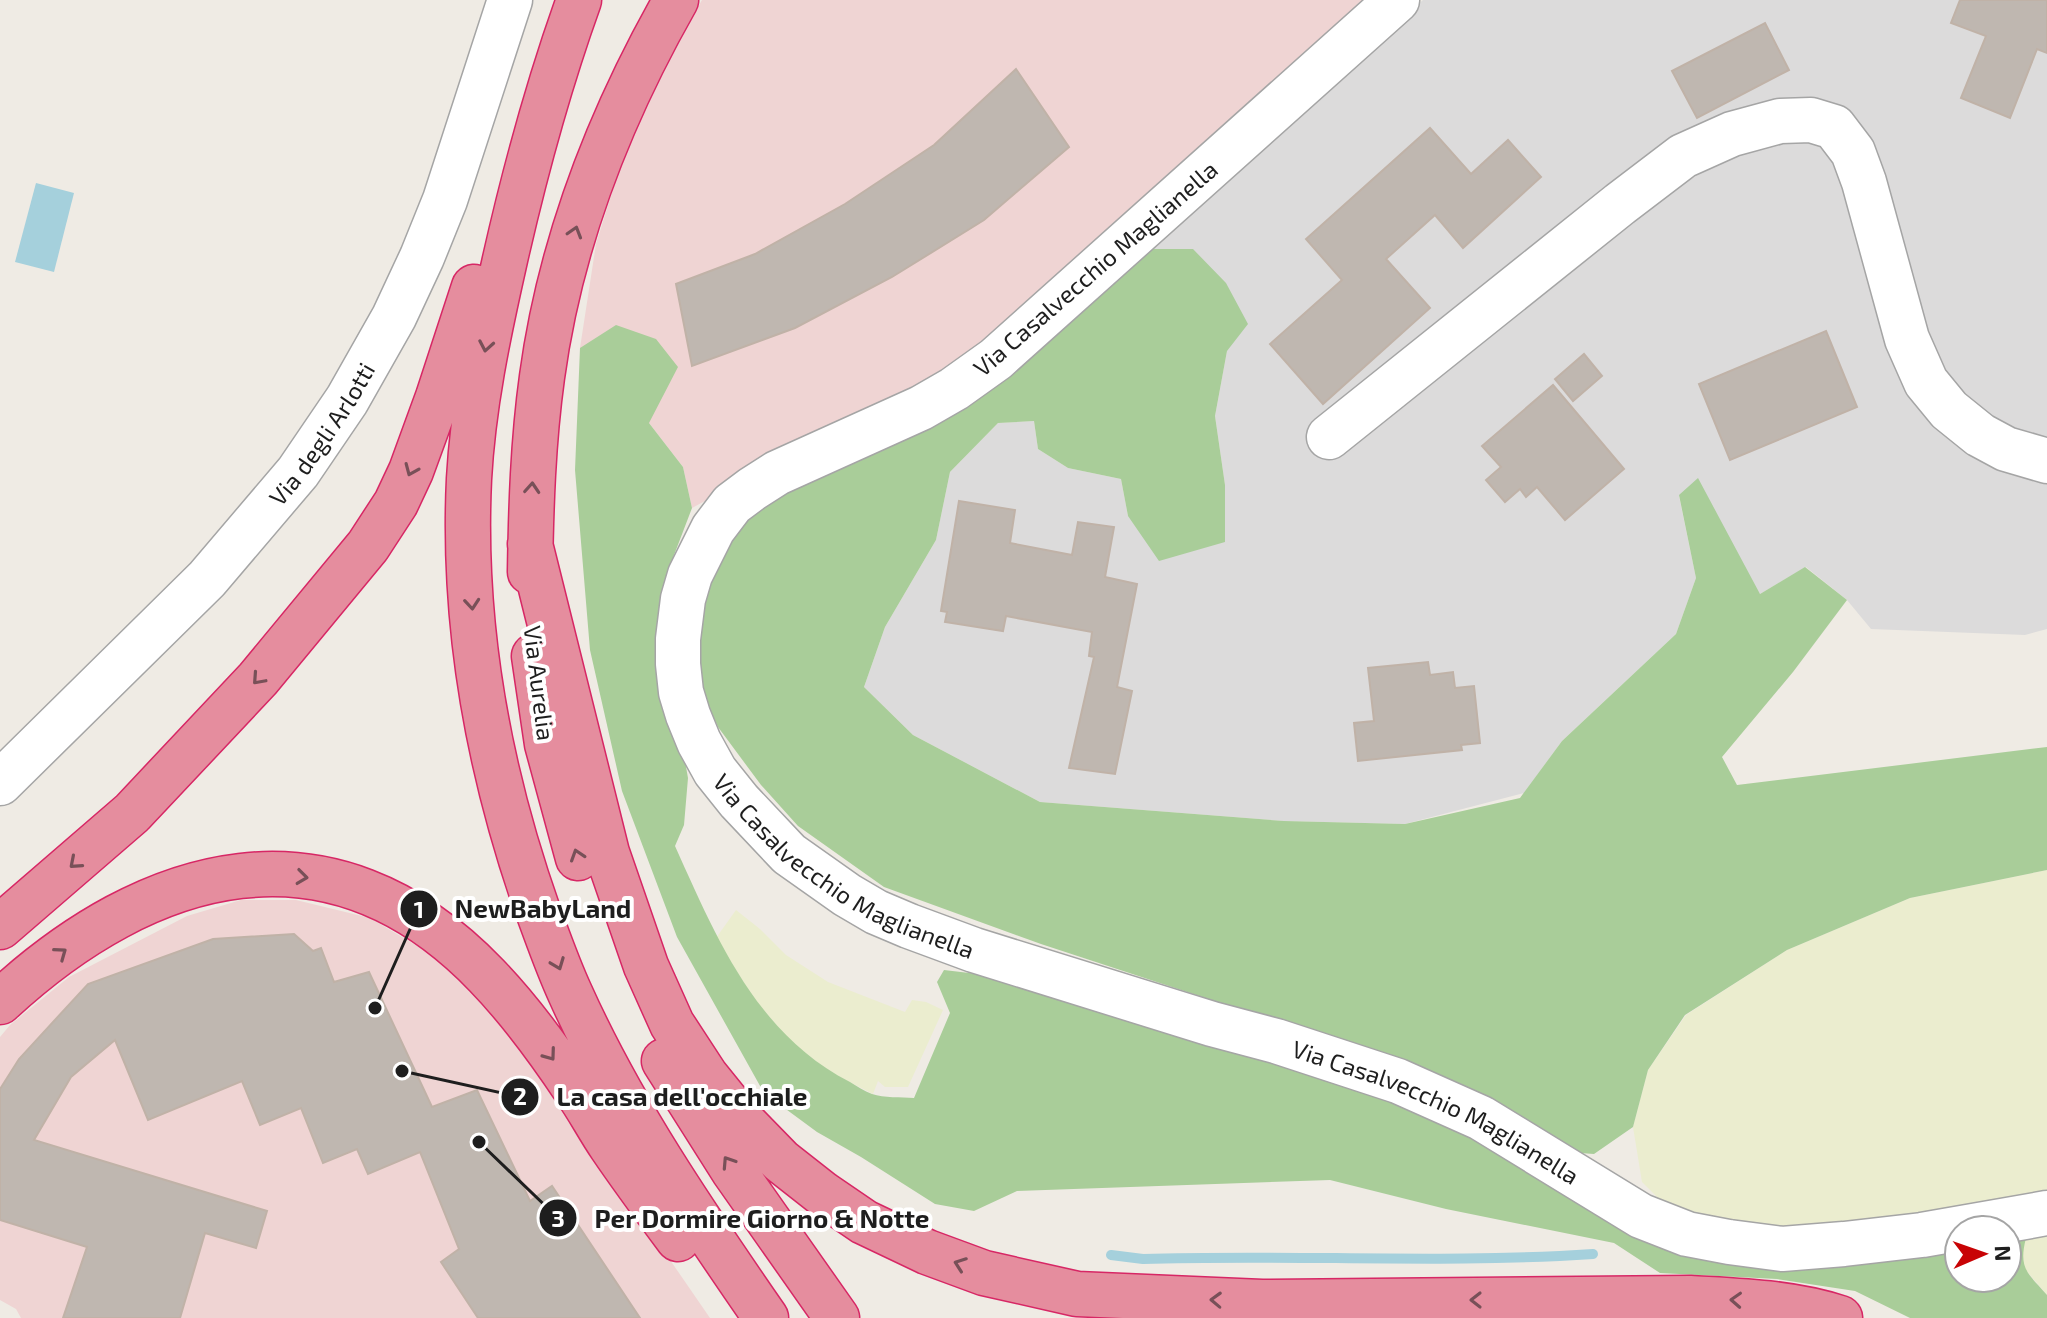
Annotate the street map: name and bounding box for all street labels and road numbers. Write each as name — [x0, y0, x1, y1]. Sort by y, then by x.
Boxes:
street label: Via Casalvecchio Maglianella — [967, 154, 1223, 382]
street label: Via degli Arlotti — [262, 357, 380, 511]
street label: Via Aurelia — [519, 624, 561, 742]
street label: Via Casalvecchio Maglianella — [708, 767, 979, 963]
street label: Via Casalvecchio Maglianella — [1289, 1033, 1585, 1189]

